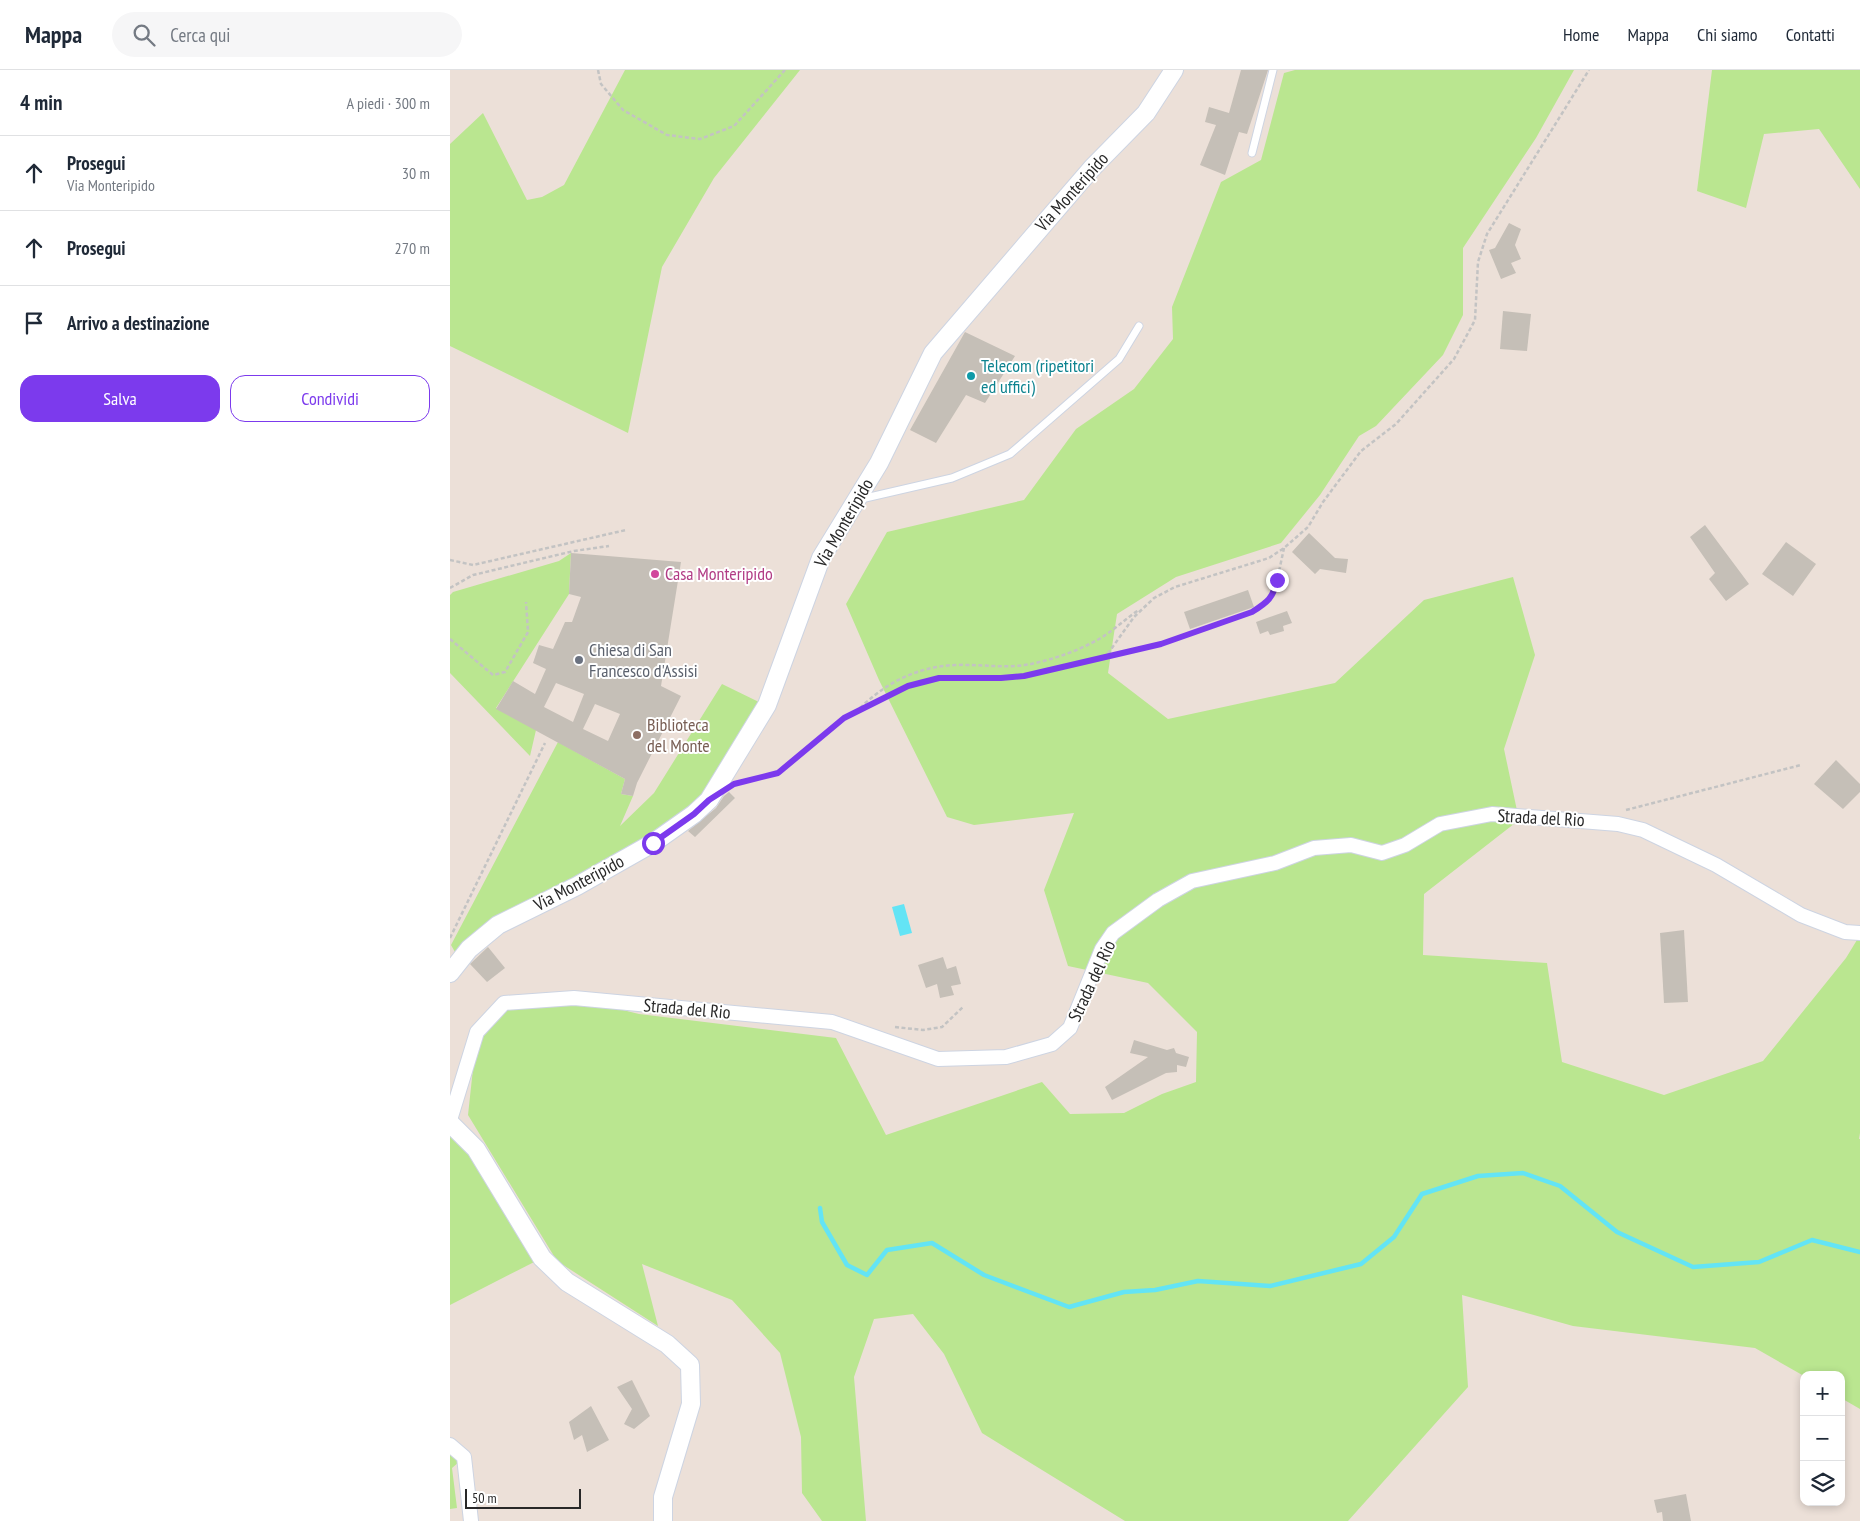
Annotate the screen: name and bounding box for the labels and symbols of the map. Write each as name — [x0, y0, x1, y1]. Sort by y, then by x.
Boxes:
street label: Via Monteripido — [1029, 147, 1113, 237]
place label: Telecom (ripetitori ed uffici) — [981, 354, 1094, 398]
marker: Telecom (ripetitori ed uffici) — [965, 370, 977, 382]
street label: Via Monteripido — [808, 474, 878, 572]
place label: Casa Monteripido — [665, 562, 773, 585]
marker: Casa Monteripido — [649, 568, 661, 580]
route end — [1266, 569, 1289, 592]
place label: Chiesa di San Francesco d'Assisi — [589, 638, 698, 682]
marker: Chiesa di San Francesco d'Assisi — [573, 654, 585, 666]
place label: Biblioteca del Monte — [647, 713, 710, 757]
marker: Biblioteca del Monte — [631, 729, 643, 741]
street label: Strada del Rio — [1497, 804, 1585, 831]
route start — [642, 832, 665, 855]
street label: Via Monteripido — [529, 849, 628, 916]
street label: Strada del Rio — [1063, 936, 1120, 1025]
street label: Strada del Rio — [643, 993, 732, 1024]
scale bar — [465, 1486, 581, 1509]

